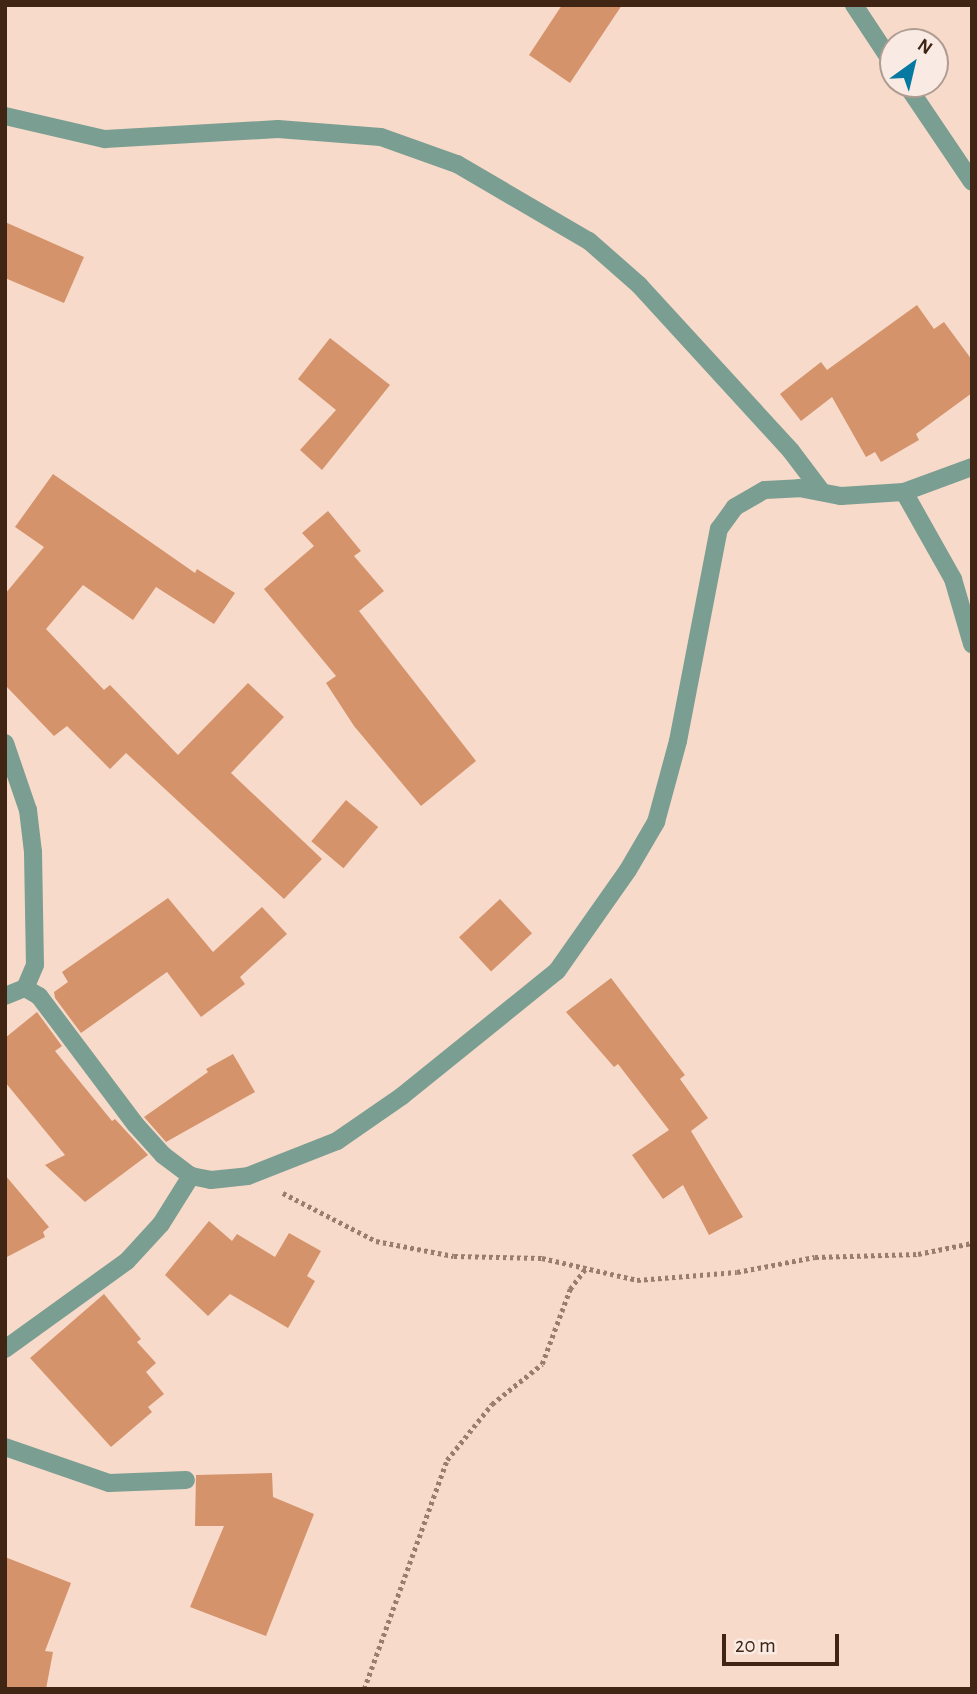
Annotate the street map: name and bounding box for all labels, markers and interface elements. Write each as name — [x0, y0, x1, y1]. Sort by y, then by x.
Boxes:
north arrow — [879, 28, 949, 98]
text: N — [914, 35, 936, 58]
scale bar — [725, 1620, 842, 1664]
text: 20 m — [735, 1635, 776, 1656]

